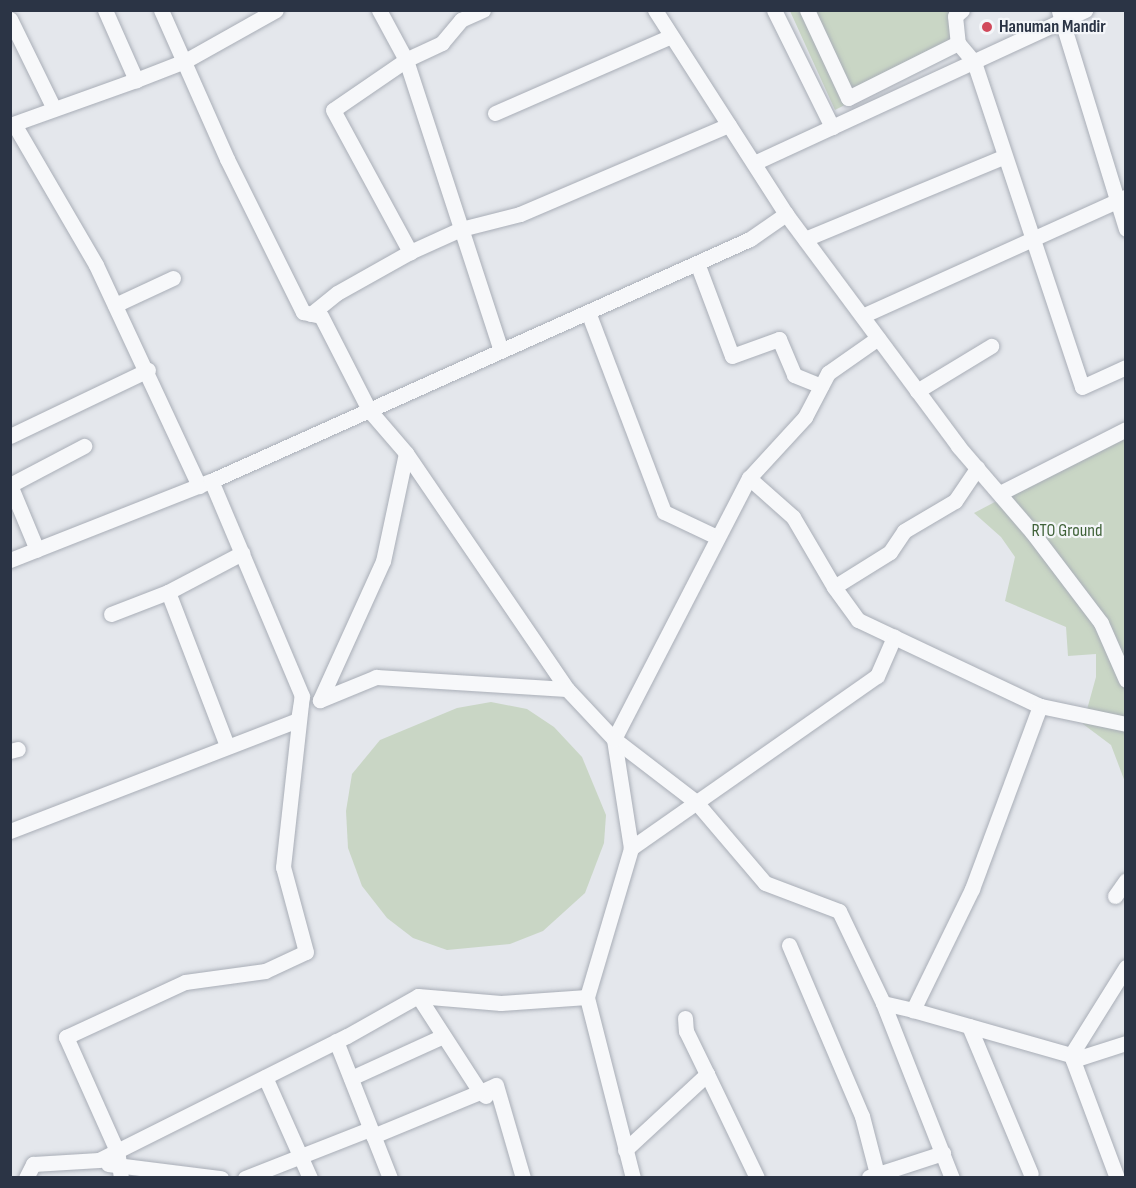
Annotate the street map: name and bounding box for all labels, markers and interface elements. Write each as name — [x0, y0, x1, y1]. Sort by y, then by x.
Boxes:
place label: Hanuman Mandir — [999, 16, 1106, 38]
marker: Hanuman Mandir — [980, 20, 994, 34]
park label: RTO Ground — [1032, 520, 1102, 542]

